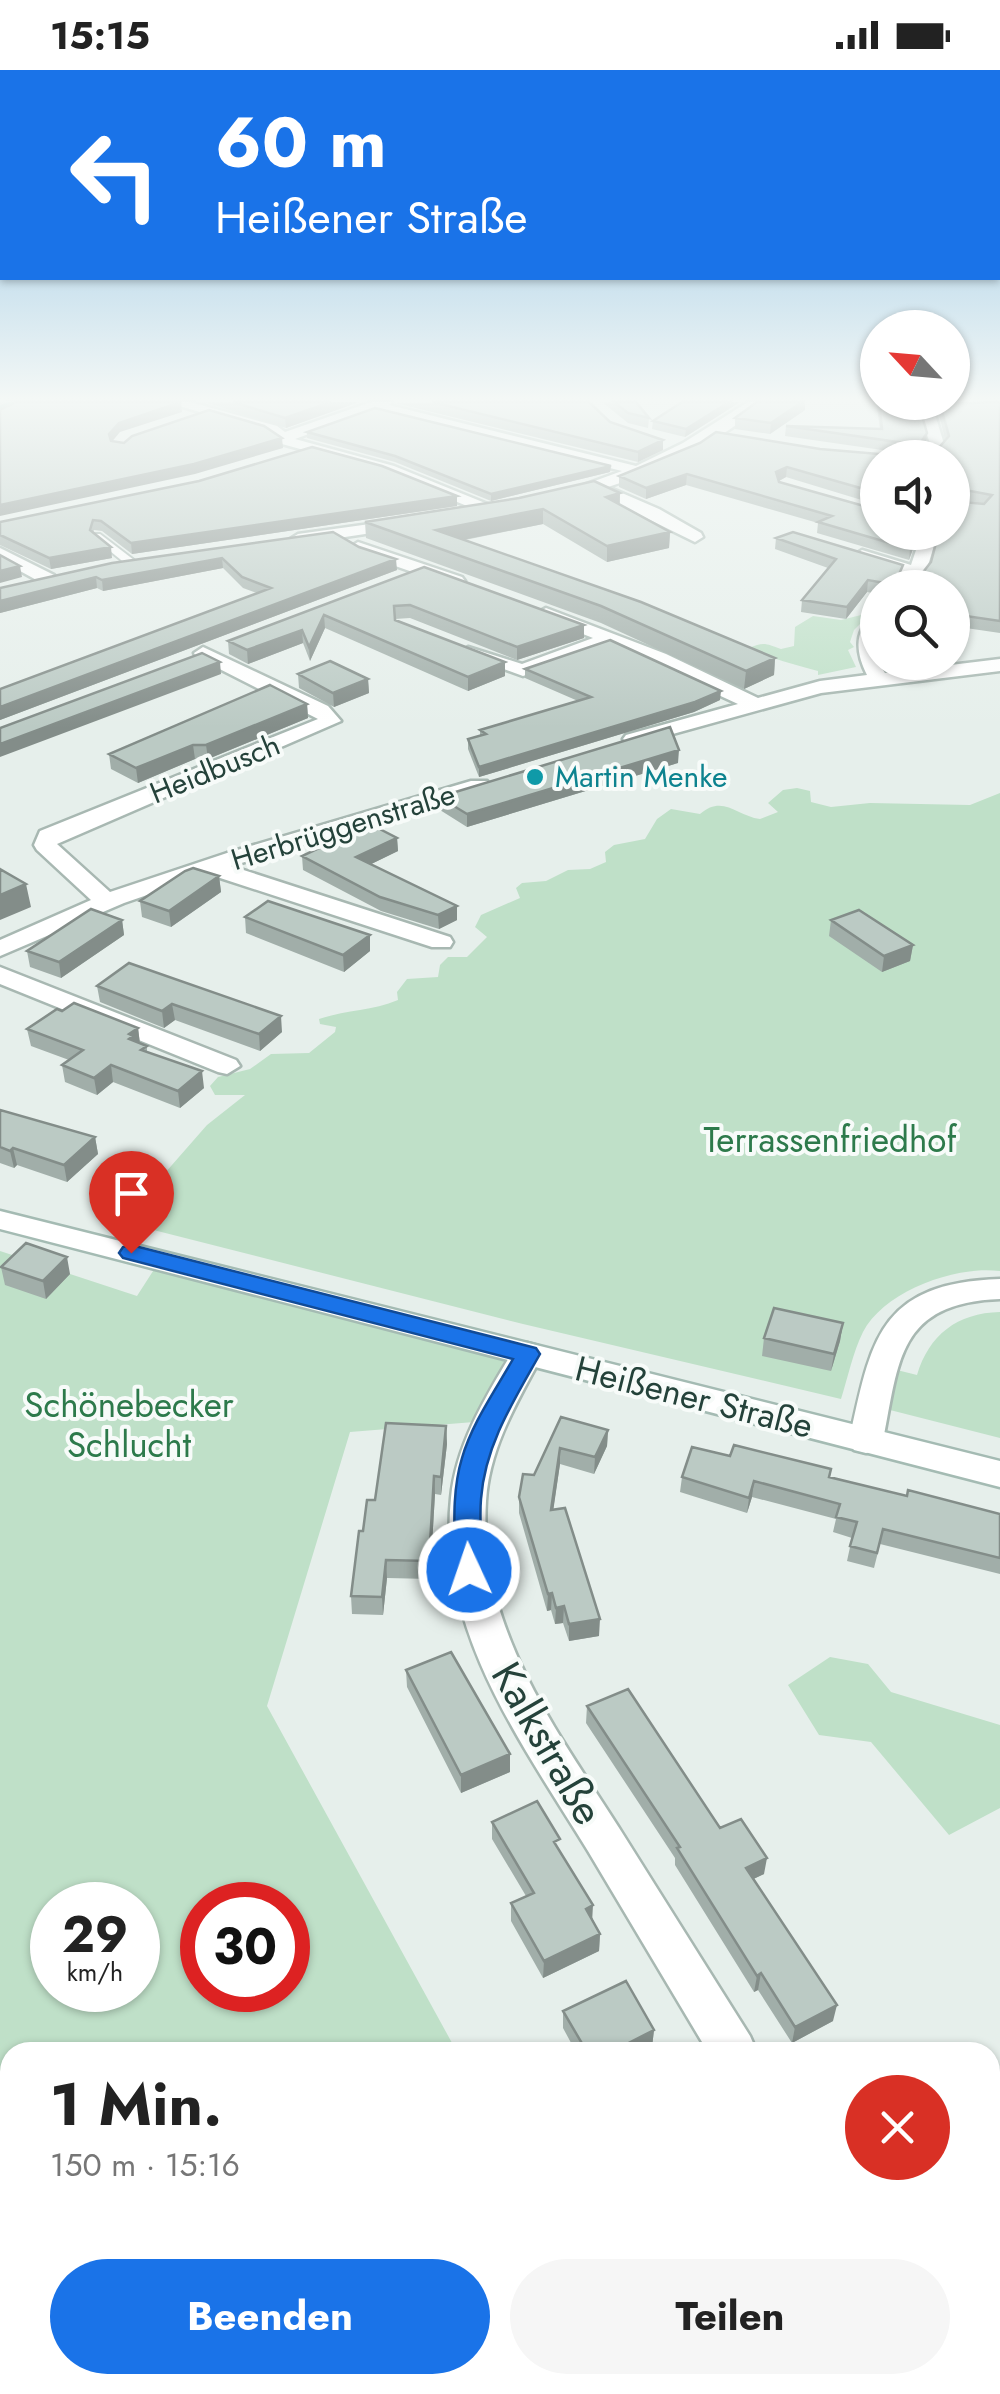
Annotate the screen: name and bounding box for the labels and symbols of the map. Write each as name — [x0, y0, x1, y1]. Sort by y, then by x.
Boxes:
north arrow — [860, 310, 970, 420]
street label: Heidbusch — [143, 723, 286, 814]
place label: Martin Menke — [555, 755, 727, 798]
marker: Martin Menke — [524, 766, 546, 788]
street label: Herbrüggenstraße — [226, 772, 460, 881]
park label: Terrassenfriedhof — [704, 1115, 957, 1165]
pin — [89, 1151, 174, 1254]
street label: Heißener Straße — [570, 1343, 818, 1451]
park label: Schönebecker Schlucht — [24, 1380, 234, 1470]
position arrow — [417, 1518, 521, 1622]
street label: Kalkstraße — [476, 1650, 619, 1836]
speed limit sign: 30 — [180, 1882, 310, 2012]

